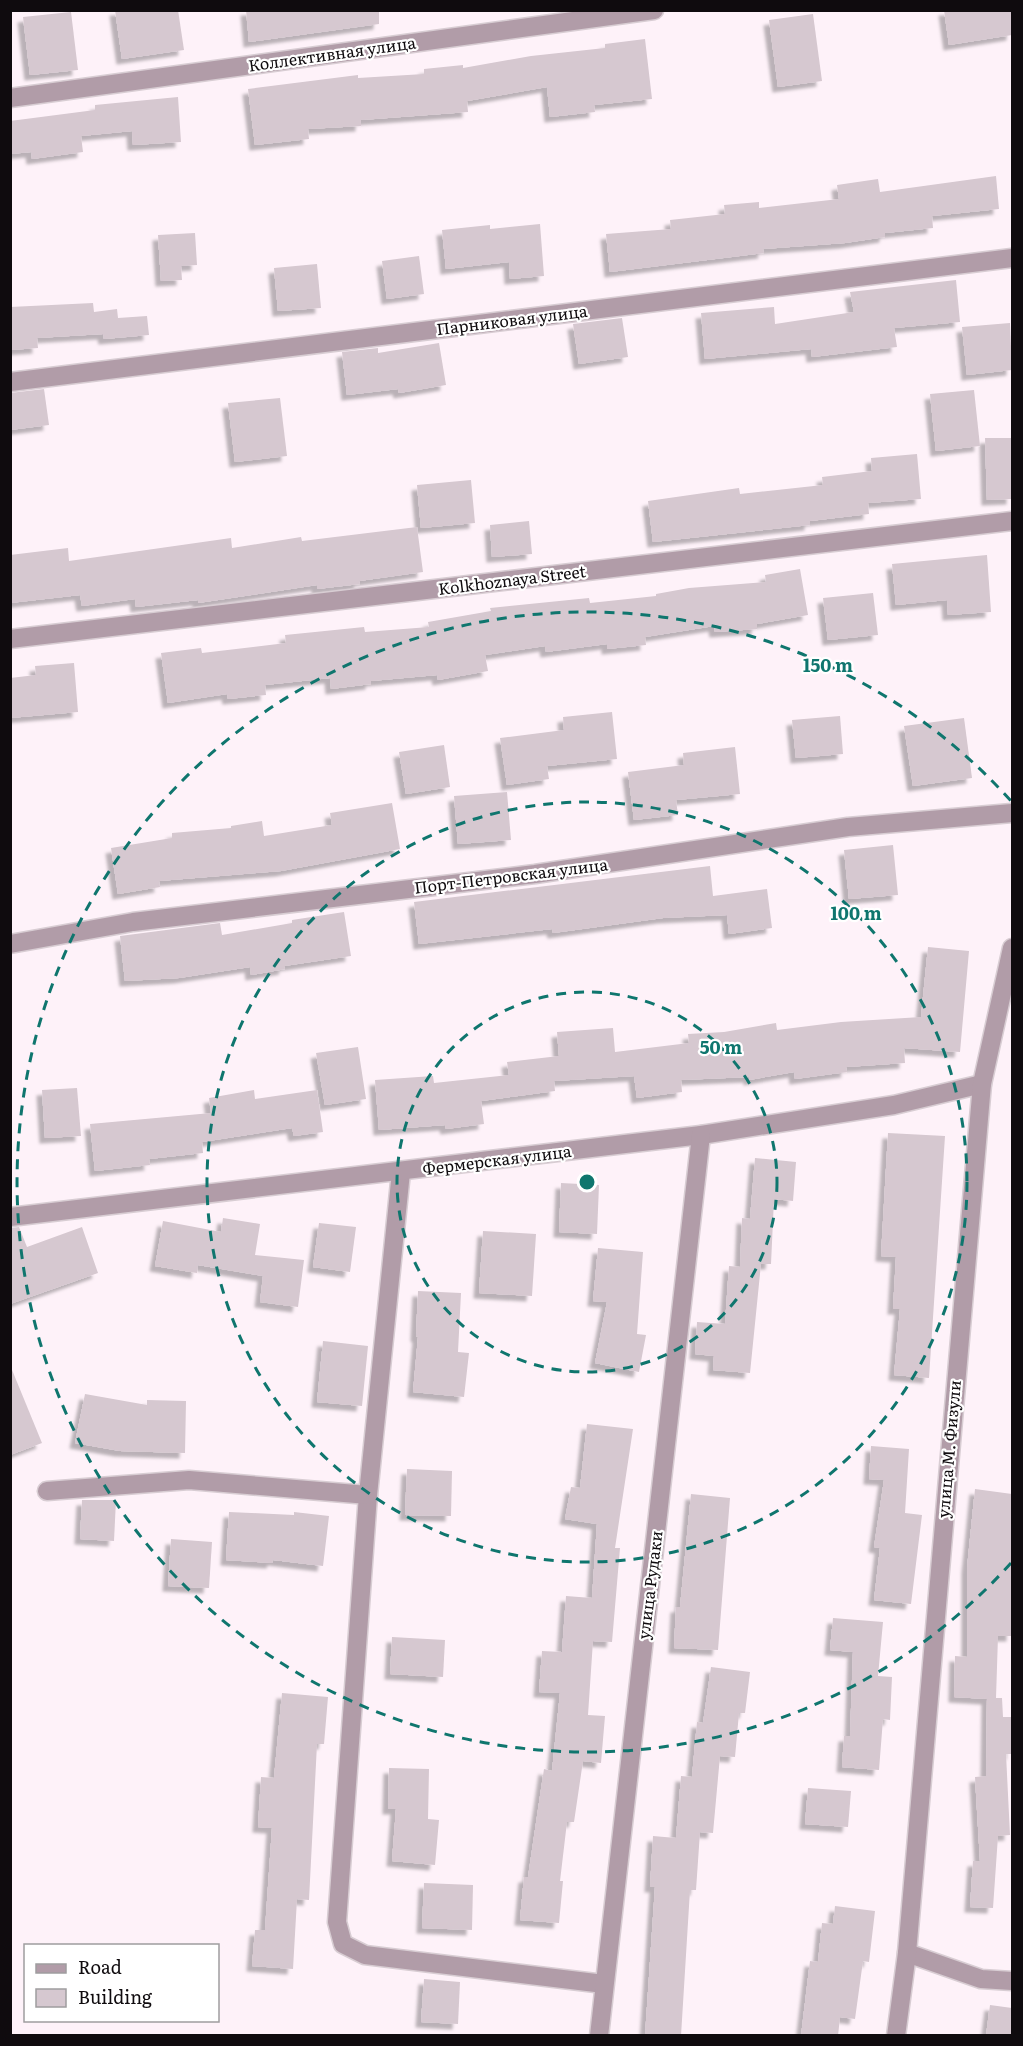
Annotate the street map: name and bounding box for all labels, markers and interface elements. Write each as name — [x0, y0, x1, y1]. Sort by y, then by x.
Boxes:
street label: Коллективная улица — [247, 29, 418, 77]
street label: Парниковая улица — [435, 298, 589, 340]
street label: Kolkhoznaya Street — [437, 558, 588, 600]
text: 150 m — [803, 651, 853, 678]
street label: Порт-Петровская улица — [413, 851, 609, 899]
text: 100 m — [830, 899, 882, 926]
text: 50 m — [700, 1033, 742, 1060]
street label: Фермерская улица — [421, 1138, 573, 1180]
centre of rings — [577, 1172, 597, 1192]
street label: улица М. Физули — [930, 1379, 966, 1519]
street label: улица Рудаки — [630, 1529, 668, 1641]
legend — [24, 1944, 219, 2022]
text: Road — [78, 1953, 122, 1980]
text: Building — [78, 1983, 153, 2010]

